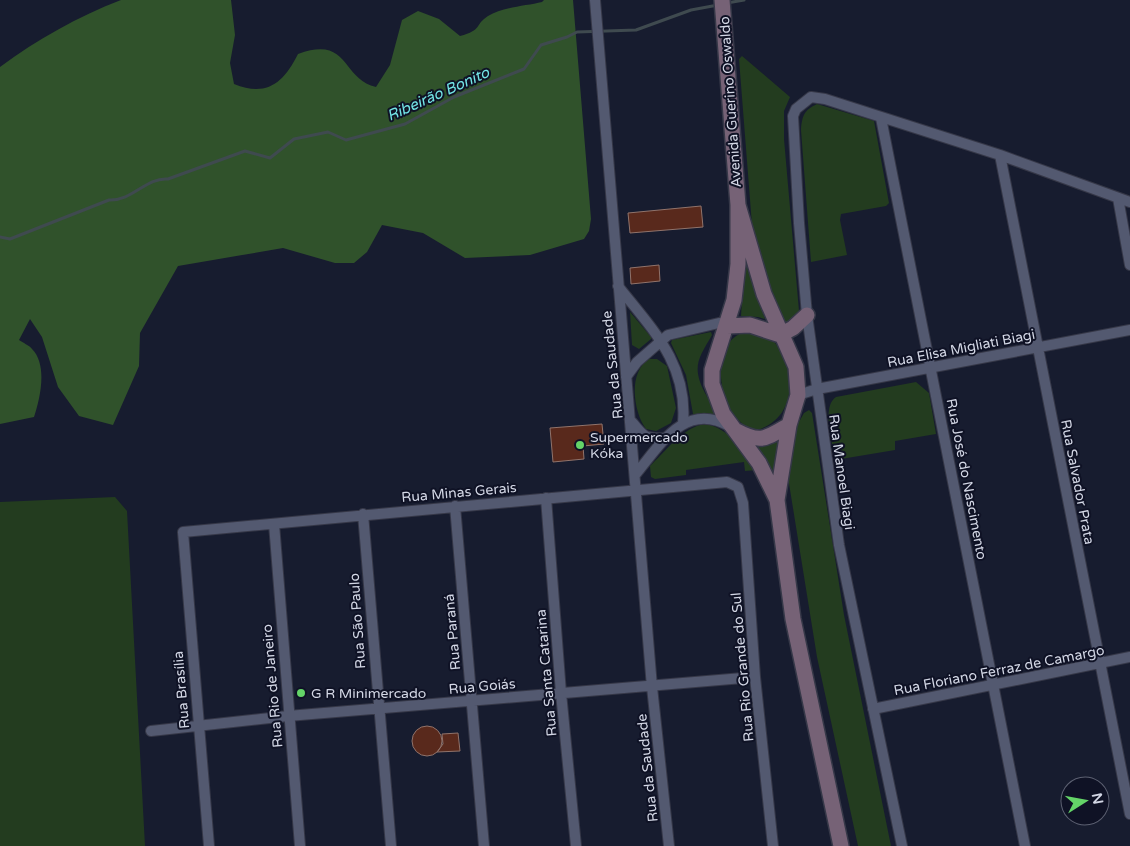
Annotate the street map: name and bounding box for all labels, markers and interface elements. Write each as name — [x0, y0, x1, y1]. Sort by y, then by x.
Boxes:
street label: Avenida Guerino Oswaldo — [716, 16, 745, 188]
water label: Ribeirão Bonito — [384, 63, 493, 125]
street label: Rua da Saudade — [598, 310, 627, 420]
street label: Rua Elisa Migliati Biagi — [886, 326, 1036, 371]
street label: Rua José do Nascimento — [943, 397, 990, 561]
street label: Rua Manoel Biagi — [825, 413, 858, 531]
street label: Rua Salvador Prata — [1057, 418, 1098, 546]
place label: Supermercado Kóka — [590, 429, 688, 462]
marker: Supermercado Kóka — [574, 439, 586, 451]
street label: Rua Minas Gerais — [401, 479, 518, 506]
street label: Rua São Paulo — [346, 572, 369, 669]
street label: Rua Rio Grande do Sul — [727, 592, 757, 742]
street label: Rua Paraná — [441, 593, 464, 671]
street label: Rua Santa Catarina — [532, 609, 561, 737]
street label: Rua Rio de Janeiro — [259, 623, 286, 748]
street label: Rua Floriano Ferraz de Camargo — [892, 642, 1106, 699]
street label: Rua Brasília — [170, 650, 193, 729]
street label: Rua Goiás — [448, 675, 517, 698]
place label: G R Minimercado — [311, 685, 426, 702]
marker: G R Minimercado — [295, 687, 307, 699]
street label: Rua da Saudade — [633, 713, 662, 823]
north arrow — [1060, 776, 1110, 826]
text: N — [1088, 791, 1107, 806]

